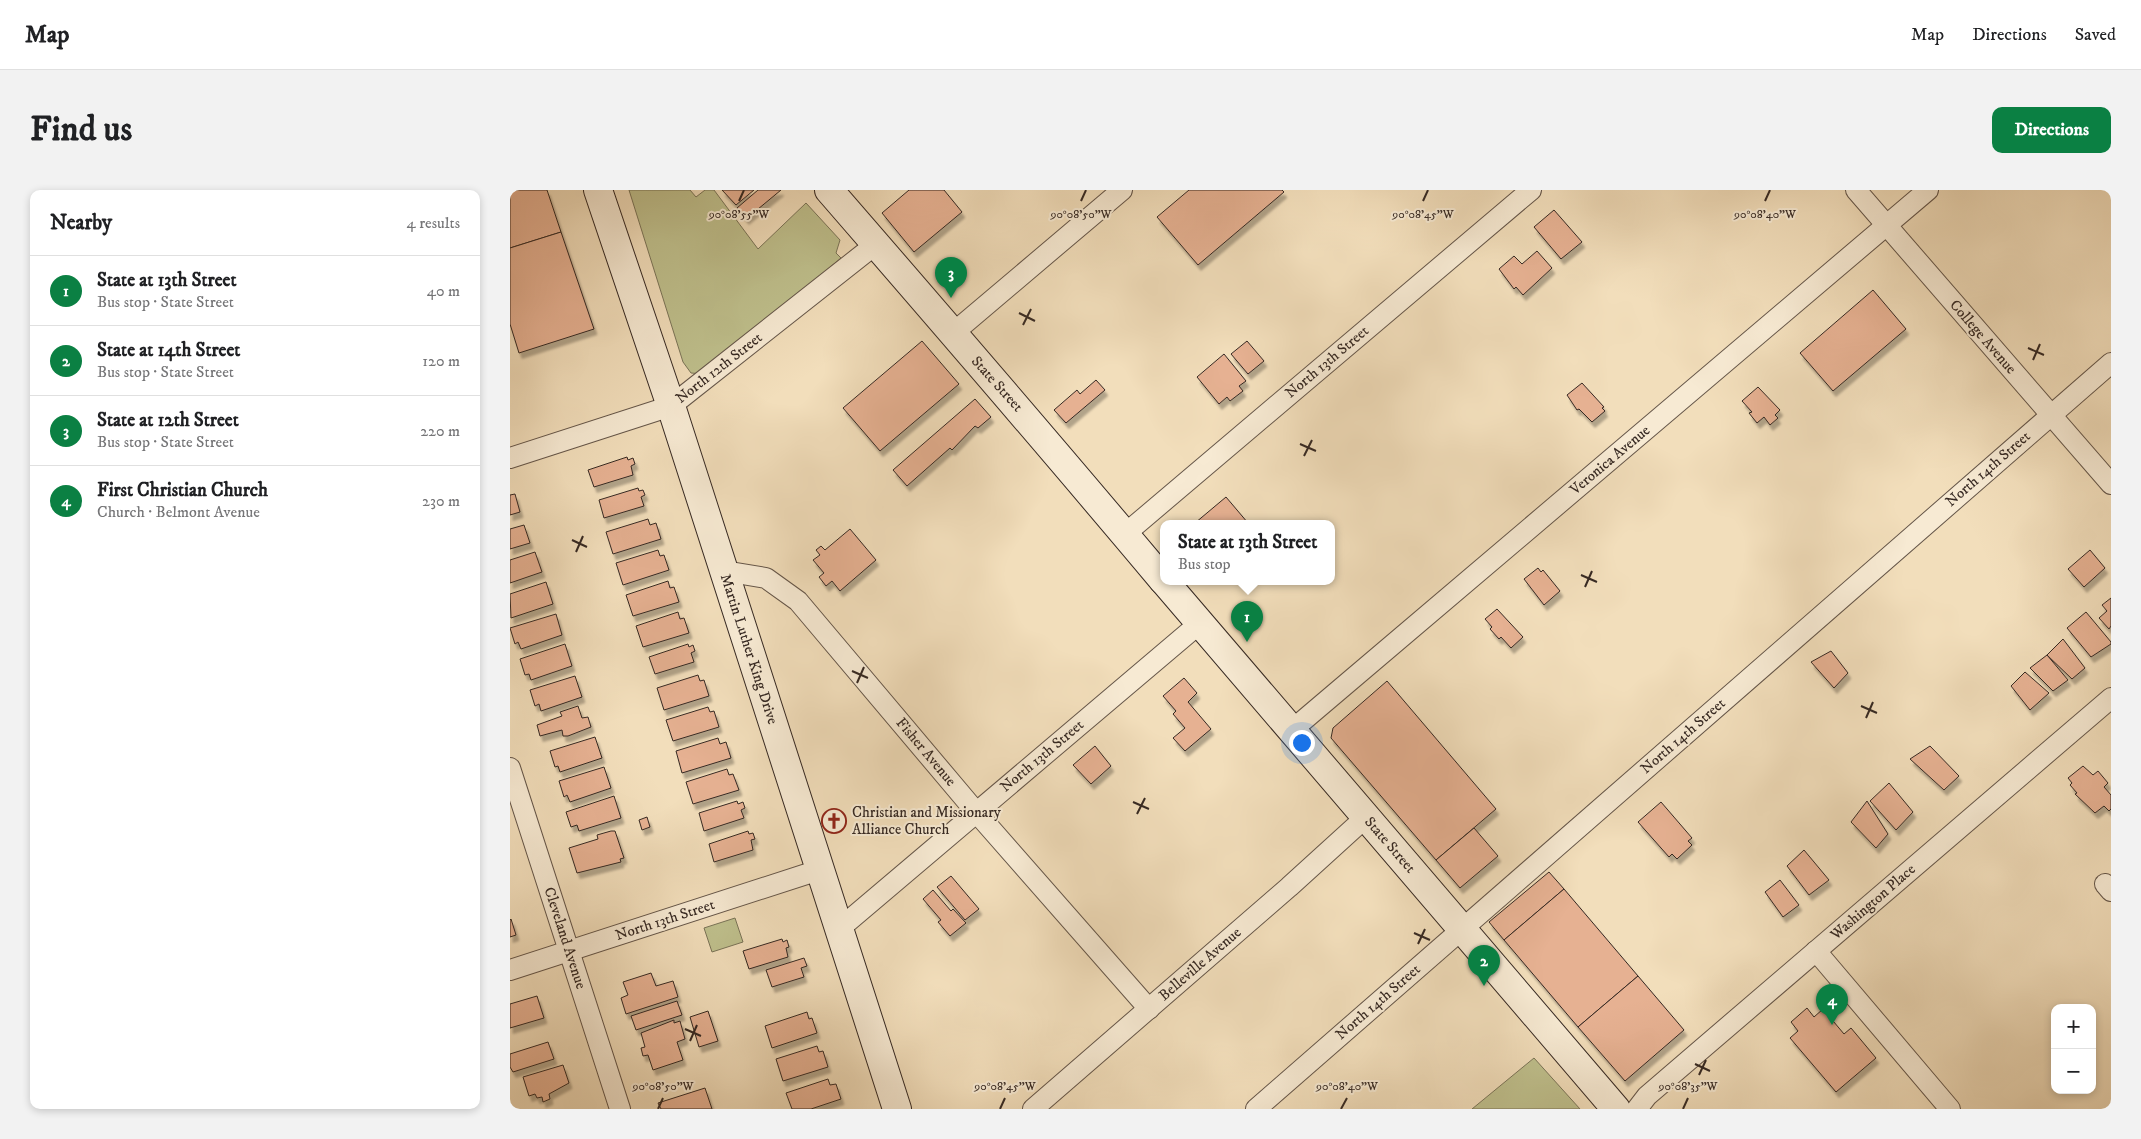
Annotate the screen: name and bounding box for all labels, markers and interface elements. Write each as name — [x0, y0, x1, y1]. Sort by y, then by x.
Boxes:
text: Map — [25, 20, 69, 50]
text: Map — [1911, 24, 1944, 46]
text: Directions — [1972, 24, 2047, 46]
text: Saved — [2075, 24, 2116, 46]
button: Directions — [1992, 107, 2111, 153]
text: Find us — [30, 108, 132, 152]
text: 90°08'55"W — [708, 207, 770, 222]
text: 90°08'50"W — [1049, 207, 1113, 222]
text: 90°08'45"W — [1391, 207, 1455, 222]
text: 90°08'40"W — [1733, 207, 1797, 222]
text: Nearby — [50, 210, 112, 236]
text: 4 results — [407, 213, 460, 233]
pin: 3 — [935, 257, 967, 298]
text: State at 13th Street — [97, 269, 237, 292]
text: 1 — [63, 281, 69, 301]
text: 40 m — [427, 281, 460, 301]
text: Bus stop · State Street — [97, 292, 234, 312]
street label: College Avenue — [1946, 296, 2020, 378]
street label: North 13th Street — [1281, 321, 1373, 402]
street label: North 12th Street — [672, 328, 766, 408]
text: State at 14th Street — [97, 339, 240, 362]
text: 2 — [62, 351, 70, 371]
text: 120 m — [422, 351, 460, 371]
street label: State Street — [967, 352, 1027, 416]
text: Bus stop · State Street — [97, 362, 234, 382]
text: State at 12th Street — [97, 409, 239, 432]
text: 3 — [63, 421, 69, 441]
text: 220 m — [420, 421, 460, 441]
street label: Veronica Avenue — [1565, 421, 1654, 500]
street label: North 14th Street — [1942, 427, 2034, 511]
text: Bus stop · State Street — [97, 432, 234, 452]
text: First Christian Church — [97, 479, 268, 502]
text: 4 — [61, 491, 71, 511]
text: 230 m — [422, 491, 460, 511]
text: Church · Belmont Avenue — [97, 502, 260, 522]
popup — [1160, 520, 1335, 585]
text: State at 13th Street — [1178, 531, 1317, 554]
text: Bus stop — [1178, 554, 1231, 574]
street label: Martin Luther King Drive — [716, 571, 782, 727]
pin: 1 — [1231, 601, 1263, 642]
street label: North 14th Street — [1637, 694, 1729, 778]
street label: Fisher Avenue — [892, 714, 960, 790]
street label: North 13th Street — [996, 715, 1088, 796]
your location — [1289, 730, 1315, 756]
place label: Christian and Missionary Alliance Church — [852, 803, 1002, 839]
church icon: Christian and Missionary Alliance Church — [821, 808, 847, 834]
street label: State Street — [1360, 813, 1420, 877]
street label: Washington Place — [1826, 860, 1919, 945]
street label: Cleveland Avenue — [540, 885, 590, 991]
street label: North 13th Street — [613, 895, 717, 945]
street label: Belleville Avenue — [1155, 923, 1245, 1005]
pin: 2 — [1468, 945, 1500, 986]
street label: North 14th Street — [1332, 960, 1424, 1044]
pin: 4 — [1816, 984, 1848, 1025]
map controls — [2051, 1004, 2096, 1094]
button: + — [2051, 1004, 2096, 1049]
button: − — [2051, 1049, 2096, 1094]
text: 90°08'50"W — [631, 1079, 695, 1094]
text: 90°08'45"W — [973, 1079, 1037, 1094]
text: 90°08'40"W — [1315, 1079, 1379, 1094]
text: 90°08'35"W — [1657, 1079, 1719, 1094]

